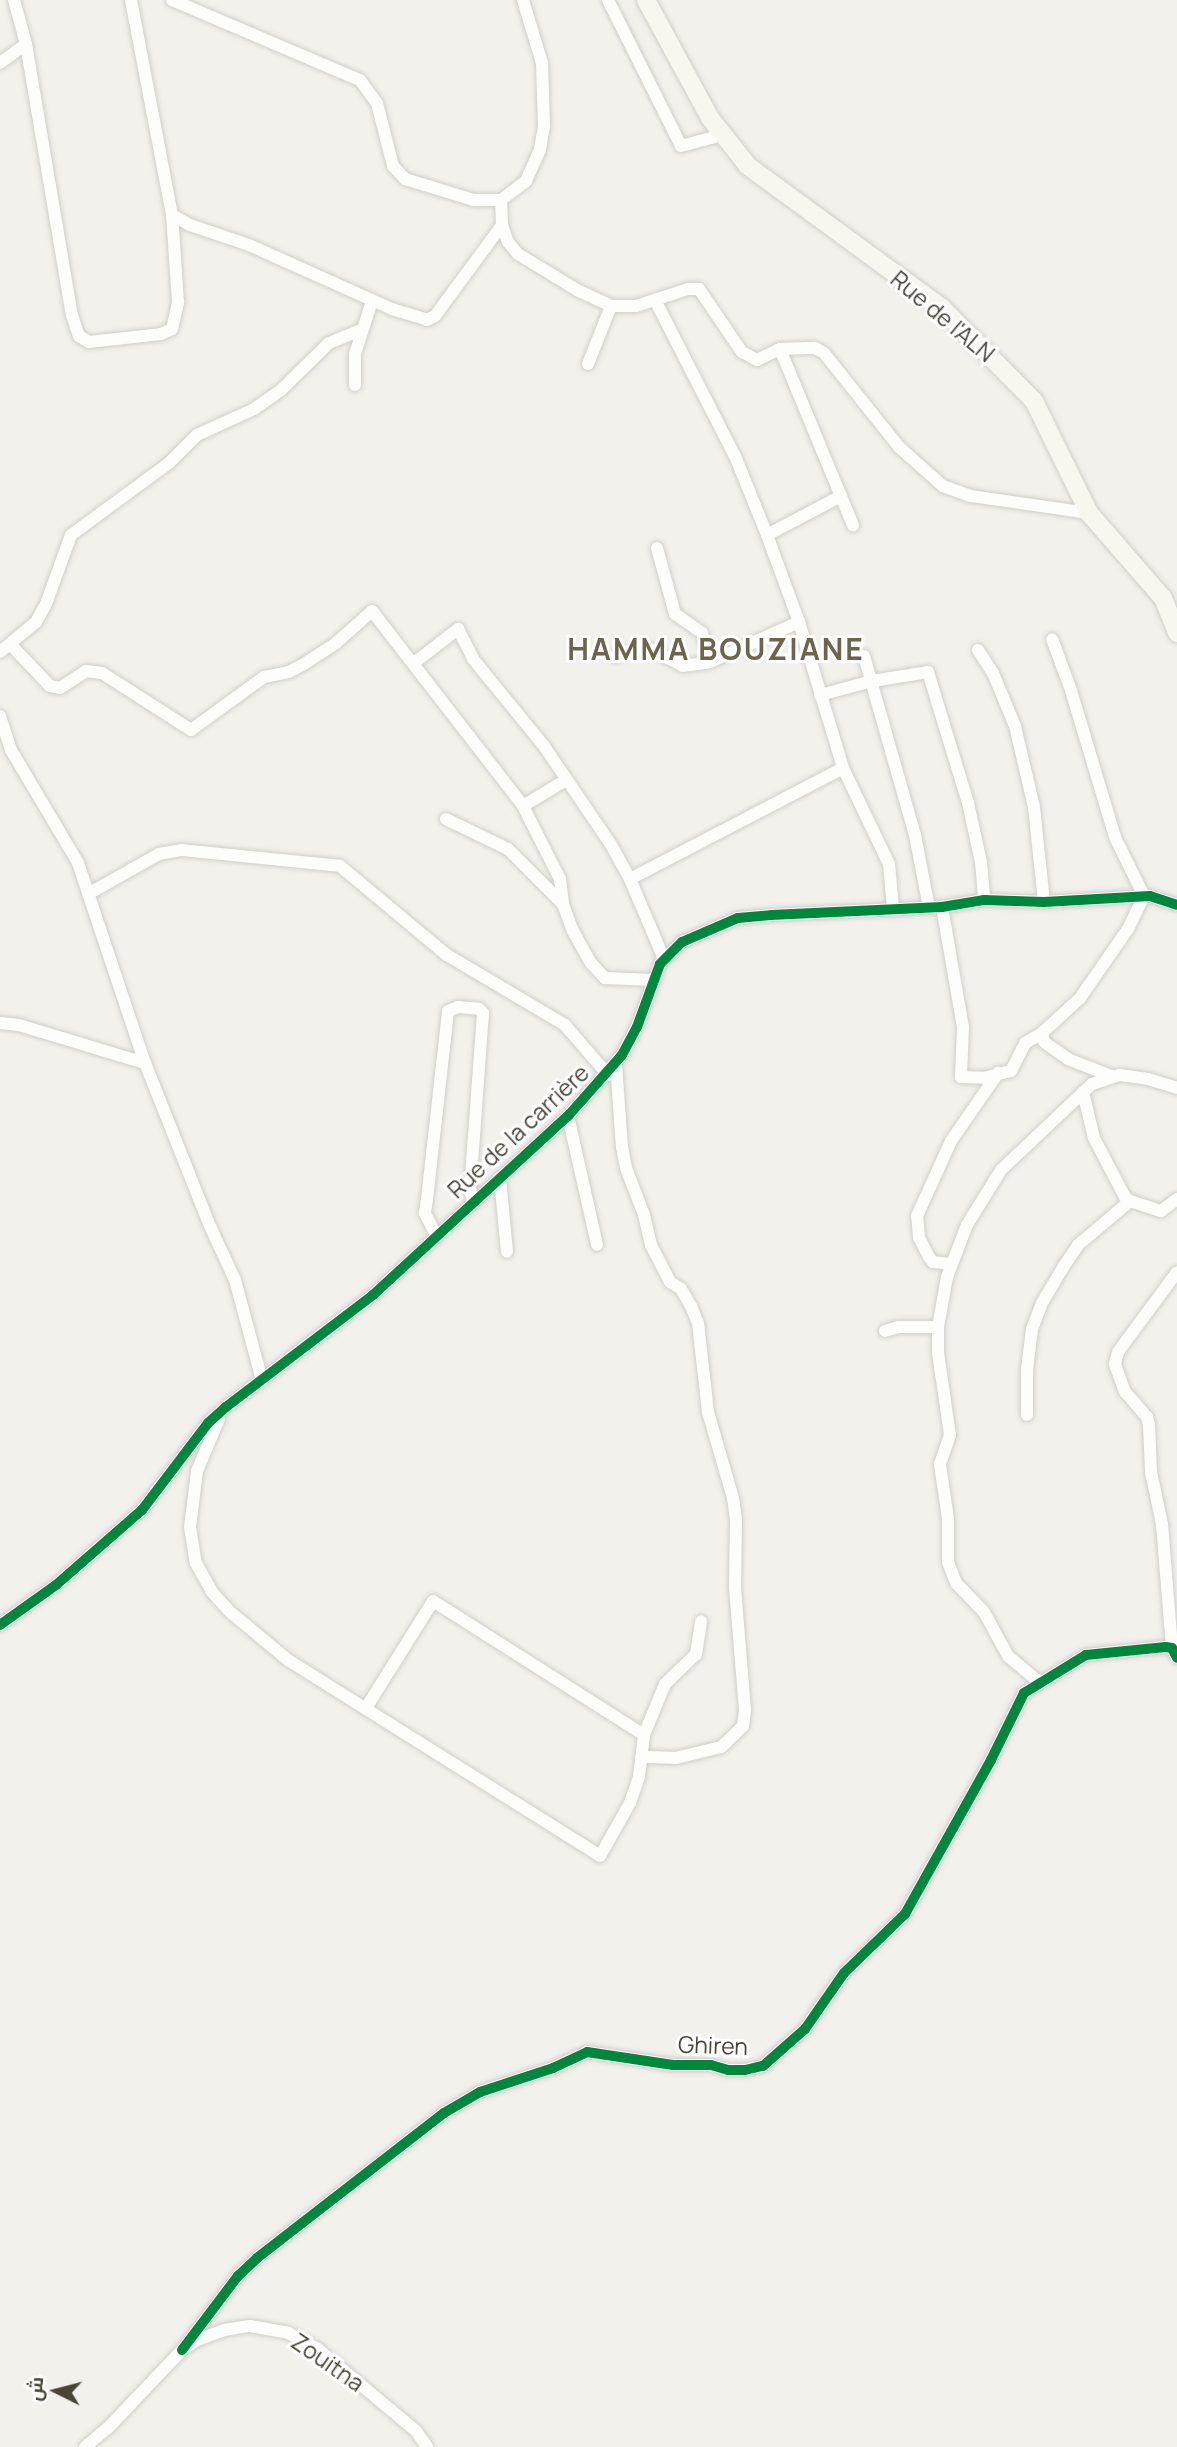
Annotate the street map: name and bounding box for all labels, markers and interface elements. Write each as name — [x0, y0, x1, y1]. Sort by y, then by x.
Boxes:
street label: Rue de l'ALN — [886, 265, 1000, 367]
district label: HAMMA BOUZIANE — [569, 631, 863, 667]
street label: Rue de la carrière — [442, 1059, 594, 1203]
street label: Ghiren — [678, 2030, 748, 2060]
street label: Zouitna — [286, 2327, 370, 2397]
north arrow — [21, 2356, 91, 2426]
text: ش — [21, 2375, 49, 2402]

